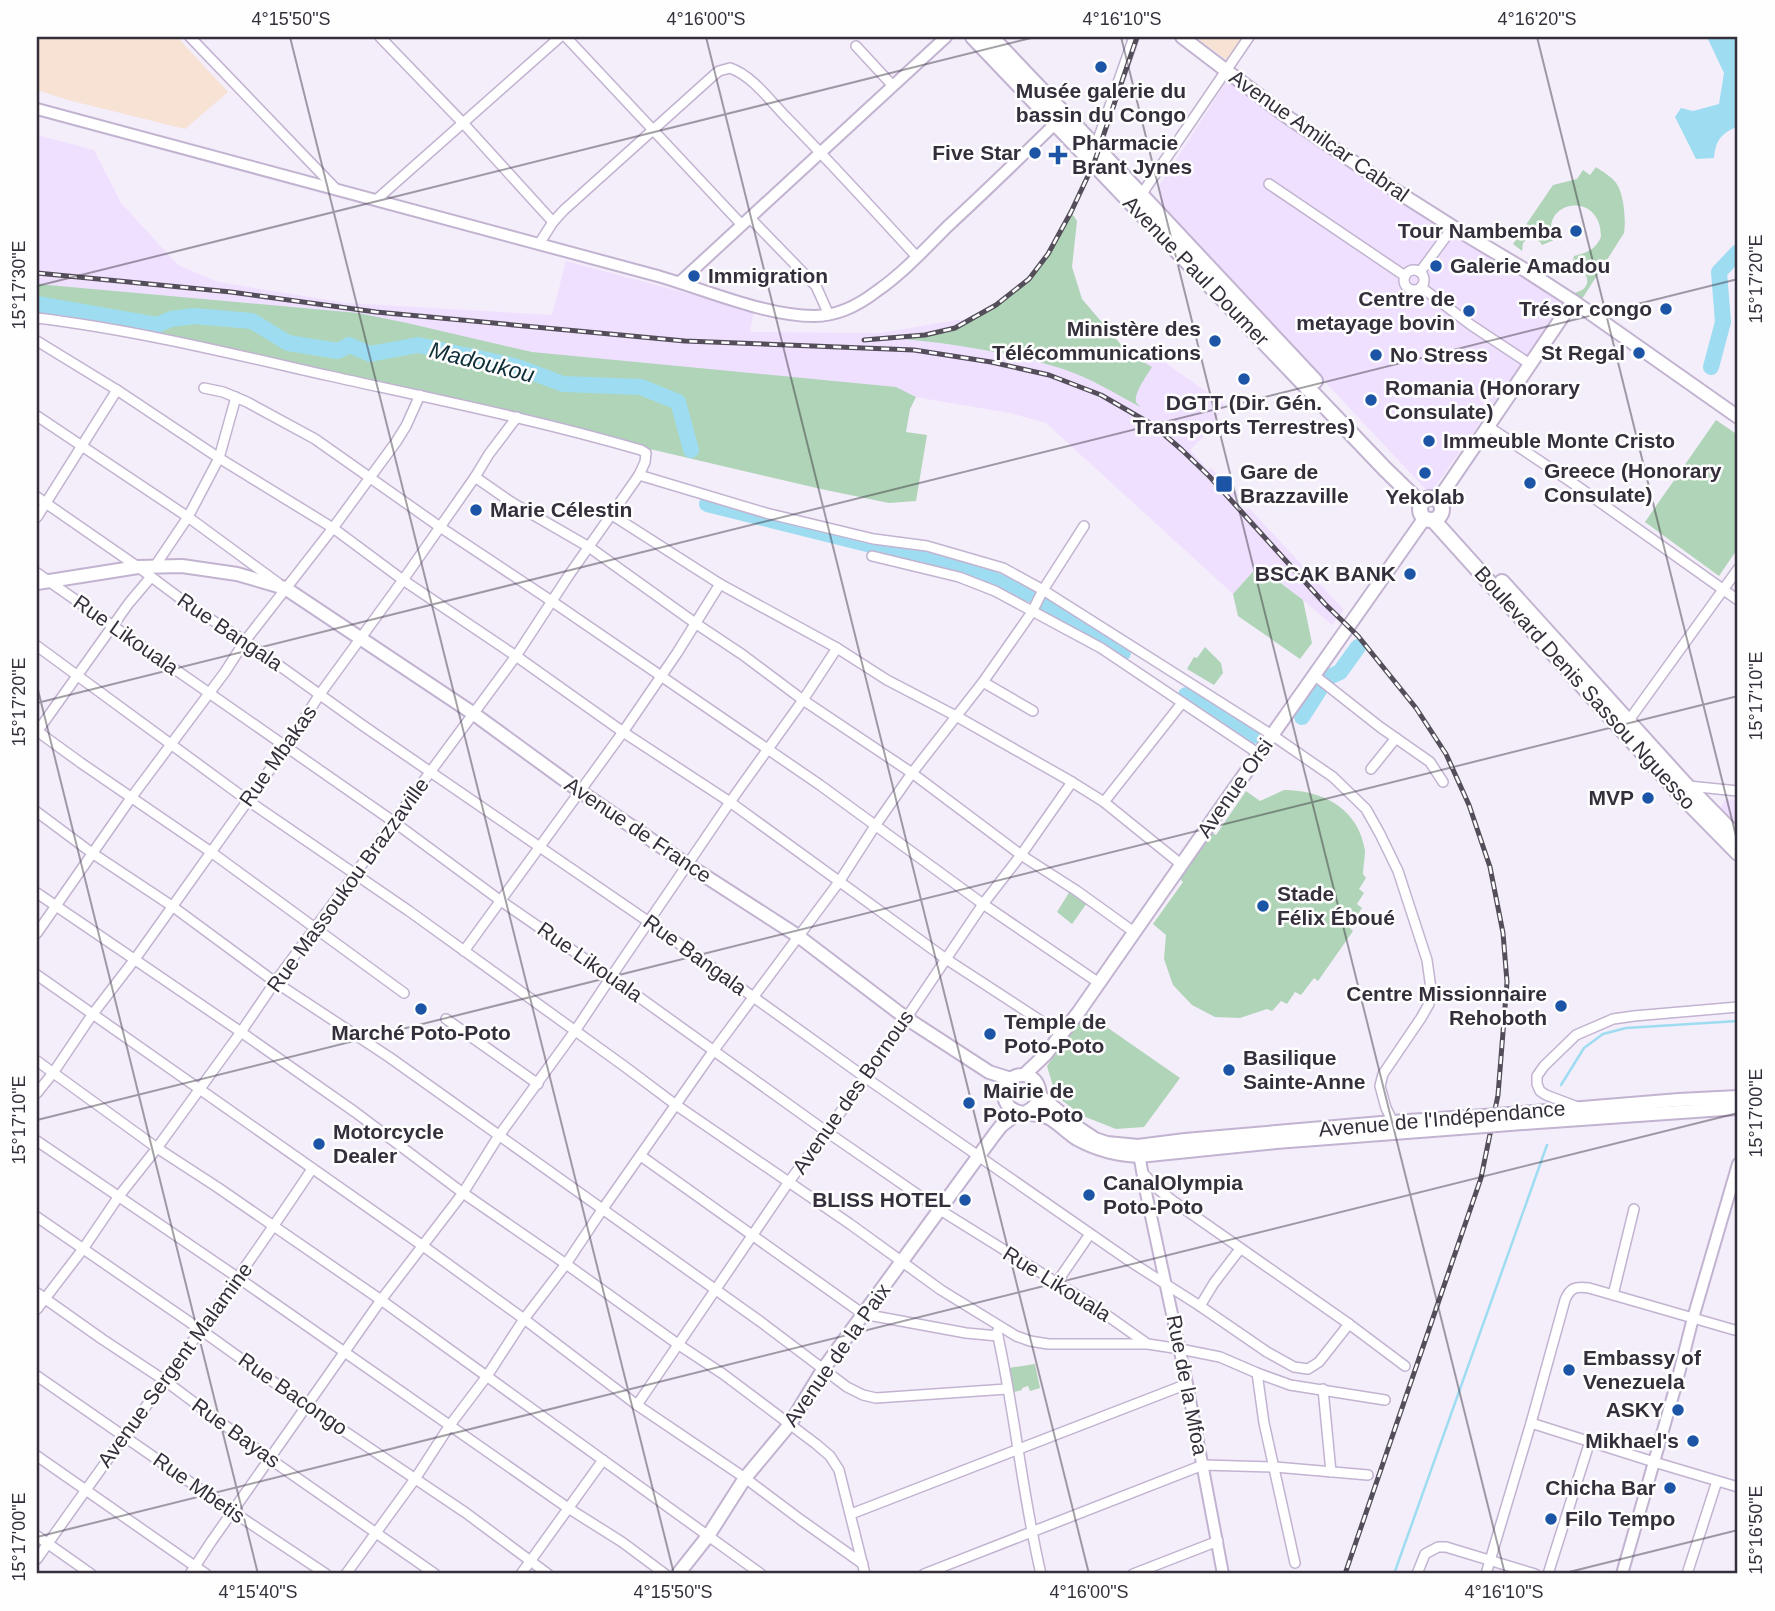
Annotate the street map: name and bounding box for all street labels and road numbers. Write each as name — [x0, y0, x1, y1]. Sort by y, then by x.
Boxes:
street label: Avenue Amilcar Cabral — [1225, 65, 1413, 206]
street label: Avenue Paul Doumer — [1119, 191, 1274, 350]
street label: Boulevard Denis Sassou Nguesso — [1470, 562, 1701, 814]
street label: Rue Bangala — [174, 588, 287, 675]
street label: Rue Likouala — [69, 590, 183, 679]
street label: Rue Mbakas — [234, 701, 321, 811]
street label: Avenue Orsi — [1192, 734, 1277, 841]
street label: Avenue de France — [561, 772, 716, 887]
street label: Rue Massoukou Brazzaville — [262, 773, 433, 996]
street label: Rue Bangala — [639, 910, 751, 1000]
street label: Rue Likouala — [533, 917, 647, 1006]
street label: Avenue des Bornous — [787, 1005, 918, 1178]
street label: Avenue de l'Indépendance — [1318, 1096, 1566, 1141]
street label: Rue Likouala — [999, 1241, 1116, 1326]
street label: Avenue Sergent Malamine — [93, 1258, 257, 1471]
street label: Avenue de la Paix — [779, 1279, 895, 1430]
street label: Rue de la Mfoa — [1163, 1313, 1212, 1457]
street label: Rue Bacongo — [235, 1348, 352, 1440]
street label: Rue Bayas — [188, 1393, 285, 1472]
street label: Rue Mbetis — [149, 1448, 249, 1527]

